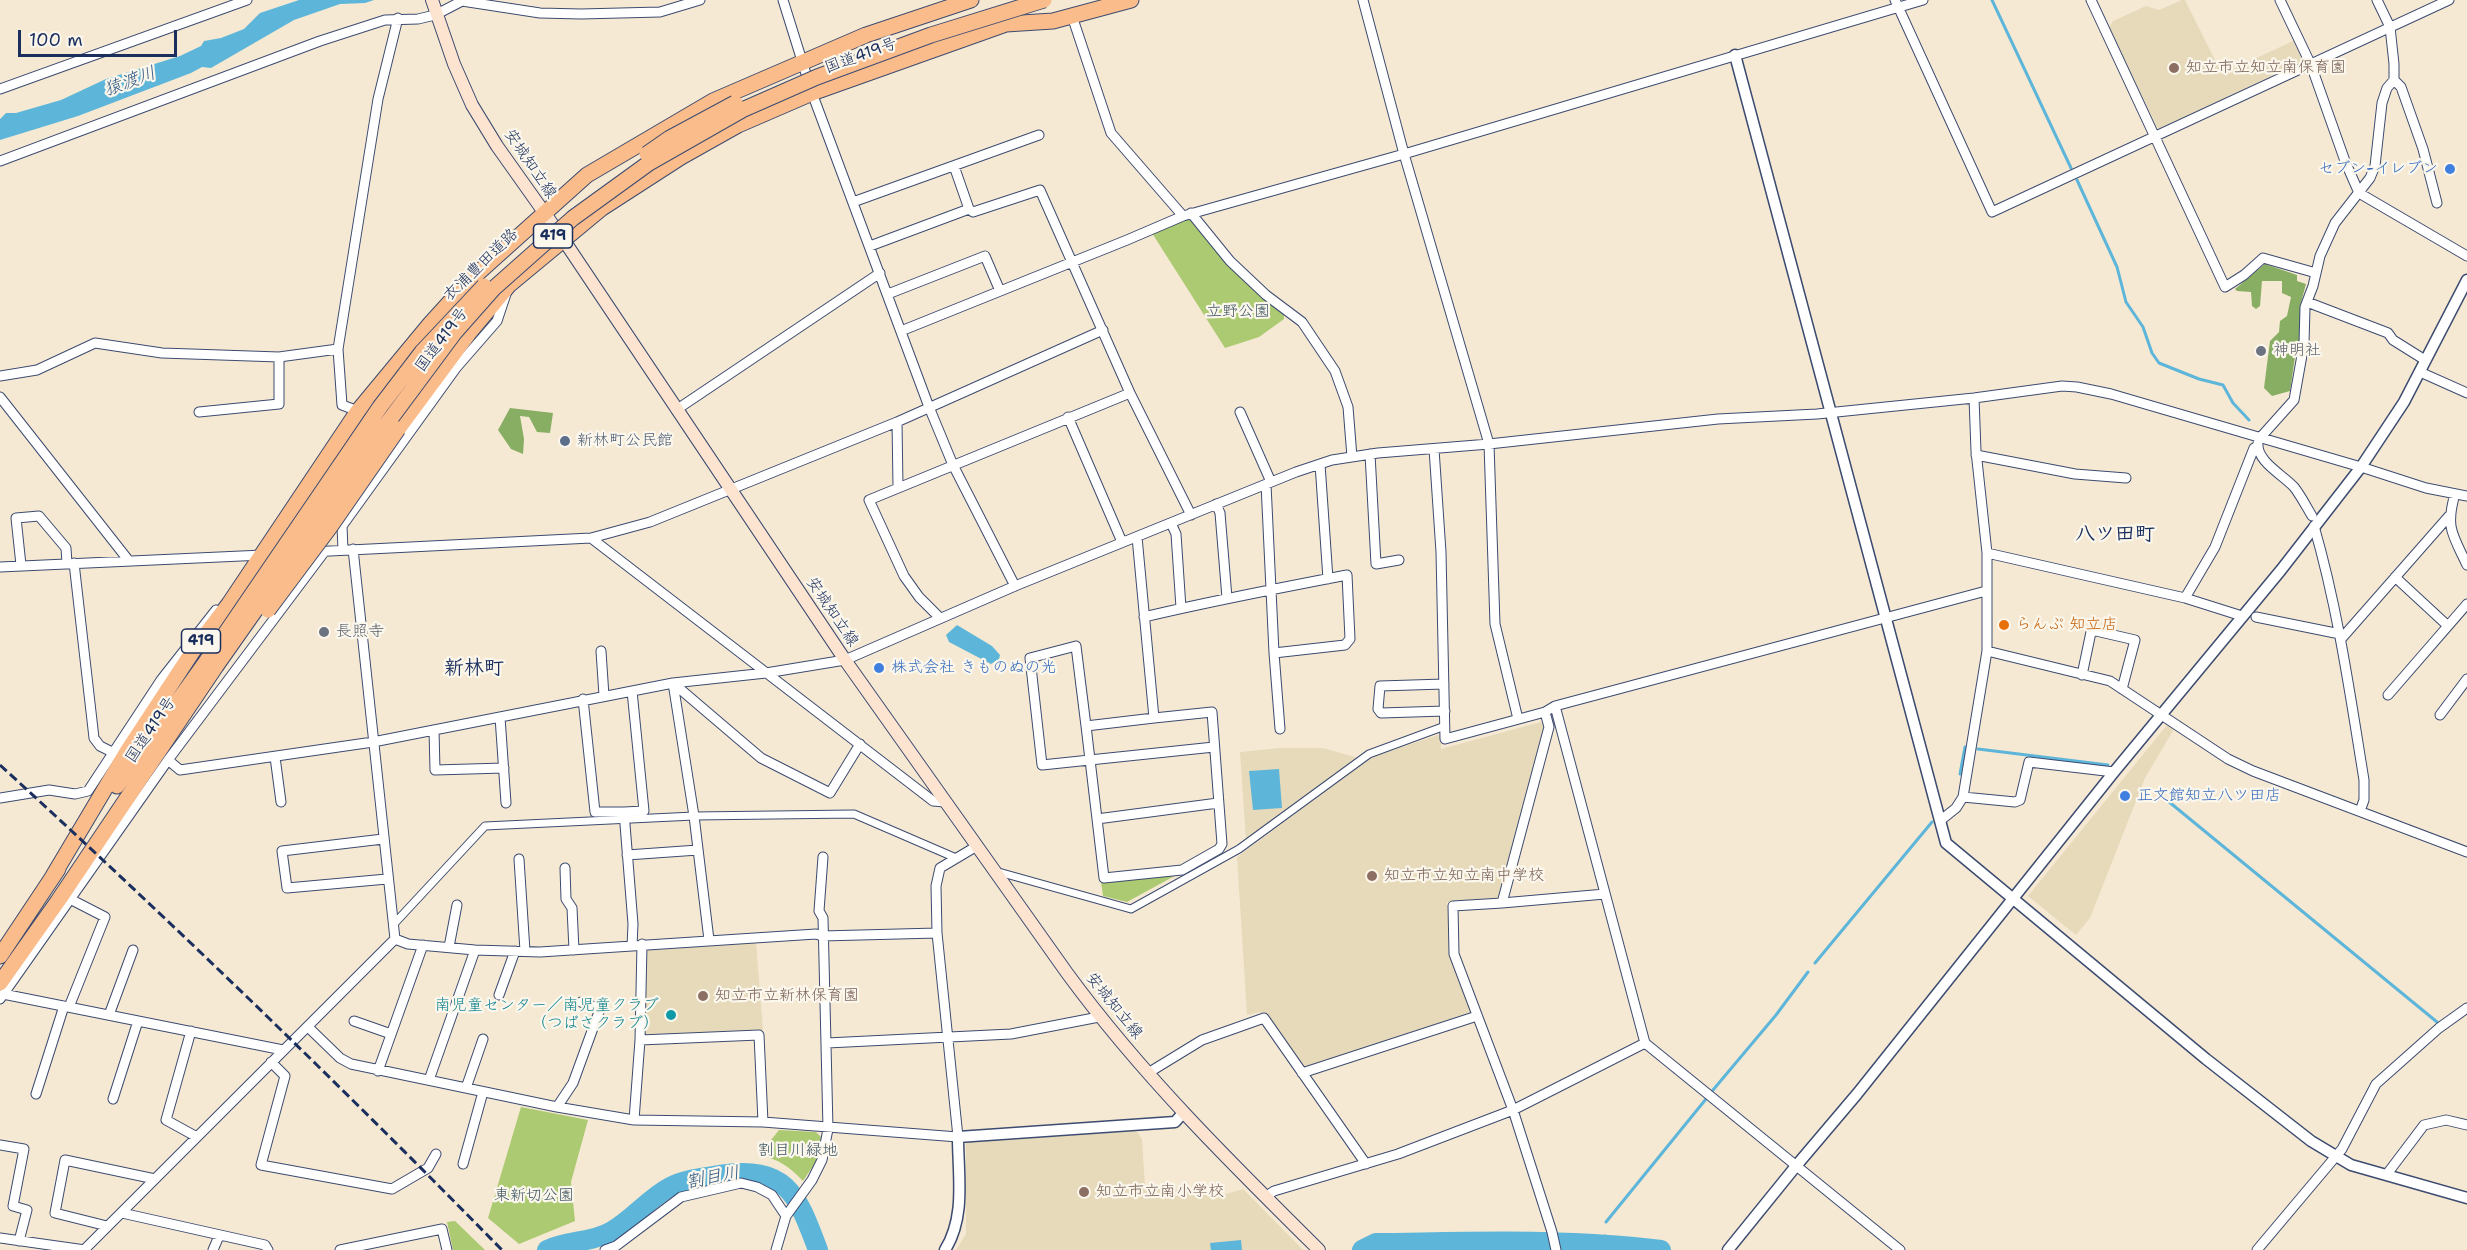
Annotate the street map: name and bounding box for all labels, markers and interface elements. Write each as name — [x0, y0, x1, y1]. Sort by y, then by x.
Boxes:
scale bar — [21, 18, 180, 56]
text: 100 m — [29, 28, 83, 52]
street label: 国道419号 — [822, 34, 900, 78]
place label: 知立市立知立南保育園 — [2186, 58, 2346, 78]
marker: 知立市立知立南保育園 — [2167, 61, 2181, 75]
water label: 猿渡川 — [101, 63, 159, 101]
street label: 安城知立線 — [500, 125, 560, 203]
place label: セブン-イレブン — [2318, 159, 2438, 179]
marker: セブン-イレブン — [2443, 162, 2457, 176]
road number: 419 — [534, 224, 572, 248]
street label: 衣浦豊田道路 — [440, 225, 522, 305]
park label: 立野公園 — [1206, 302, 1270, 322]
street label: 国道419号 — [412, 304, 472, 376]
place label: 神明社 — [2273, 341, 2321, 361]
marker: 神明社 — [2254, 344, 2268, 358]
place label: 新林町公民館 — [577, 431, 673, 451]
marker: 新林町公民館 — [558, 434, 572, 448]
district label: 八ツ田町 — [2075, 523, 2155, 547]
street label: 安城知立線 — [802, 573, 862, 651]
place label: らんぷ 知立店 — [2016, 615, 2117, 635]
marker: らんぷ 知立店 — [1997, 618, 2011, 632]
place label: 長照寺 — [336, 622, 384, 642]
marker: 長照寺 — [317, 625, 331, 639]
road number: 419 — [182, 629, 220, 653]
district label: 新林町 — [444, 657, 504, 681]
place label: 株式会社 きものぬの光 — [891, 658, 1056, 678]
marker: 株式会社 きものぬの光 — [872, 661, 886, 675]
street label: 国道419号 — [122, 693, 180, 767]
place label: 正文館知立八ツ田店 — [2137, 786, 2281, 806]
marker: 正文館知立八ツ田店 — [2118, 789, 2132, 803]
place label: 知立市立知立南中学校 — [1384, 866, 1544, 886]
marker: 知立市立知立南中学校 — [1365, 869, 1379, 883]
street label: 安城知立線 — [1081, 969, 1147, 1043]
place label: 知立市立新林保育園 — [715, 986, 859, 1006]
marker: 知立市立新林保育園 — [696, 989, 710, 1003]
place label: 南児童センター／南児童クラブ （つばさクラブ） — [435, 996, 659, 1034]
marker: 南児童センター／南児童クラブ （つばさクラブ） — [664, 1008, 678, 1022]
park label: 割目川緑地 — [758, 1141, 838, 1161]
water label: 割目川 — [684, 1162, 742, 1194]
place label: 知立市立南小学校 — [1096, 1182, 1224, 1202]
marker: 知立市立南小学校 — [1077, 1185, 1091, 1199]
park label: 東新切公園 — [494, 1186, 574, 1206]

